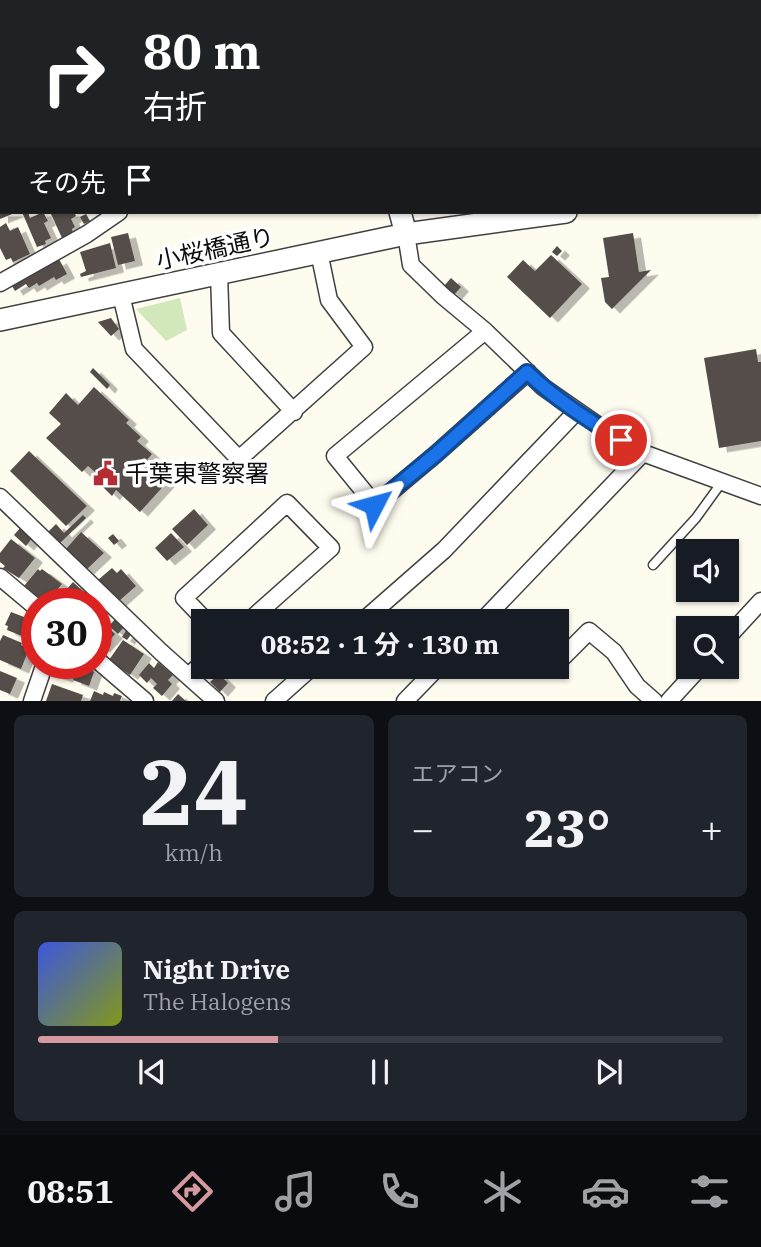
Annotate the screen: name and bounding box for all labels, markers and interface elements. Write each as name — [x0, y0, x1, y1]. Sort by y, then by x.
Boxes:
text: 80 m — [143, 19, 261, 82]
icon: right — [28, 28, 119, 119]
text: 右折 — [143, 85, 207, 127]
icon: arrive — [120, 161, 158, 199]
text: その先 — [28, 165, 106, 199]
street label: 小桜橋通り — [153, 220, 277, 276]
pin — [591, 410, 651, 470]
icon: arrive — [602, 421, 640, 459]
place label: 千葉東警察署 — [125, 457, 269, 489]
public building icon: 千葉東警察署 — [91, 459, 119, 487]
position arrow — [337, 468, 411, 542]
map controls — [676, 539, 739, 679]
button: sound — [676, 539, 739, 602]
speed limit sign: 30 — [21, 588, 112, 679]
button: search — [676, 616, 739, 679]
text: 08:52 · 1 分 · 130 m — [261, 627, 499, 661]
text: 24 — [139, 732, 248, 850]
text: エアコン — [412, 758, 504, 788]
text: 23° — [524, 794, 611, 861]
text: − — [412, 804, 434, 853]
text: + — [700, 804, 723, 853]
text: km/h — [165, 837, 223, 867]
text: Night Drive — [143, 952, 290, 986]
text: The Halogens — [143, 986, 291, 1016]
icon: previous — [133, 1053, 171, 1091]
icon: pause — [361, 1053, 399, 1091]
icon: next — [590, 1053, 628, 1091]
icon: directions — [168, 1167, 217, 1216]
icon: music — [271, 1167, 320, 1216]
icon: phone — [375, 1167, 424, 1216]
icon: climate — [478, 1167, 527, 1216]
icon: car — [581, 1167, 630, 1216]
icon: filters — [685, 1167, 734, 1216]
text: 08:51 — [27, 1170, 114, 1212]

